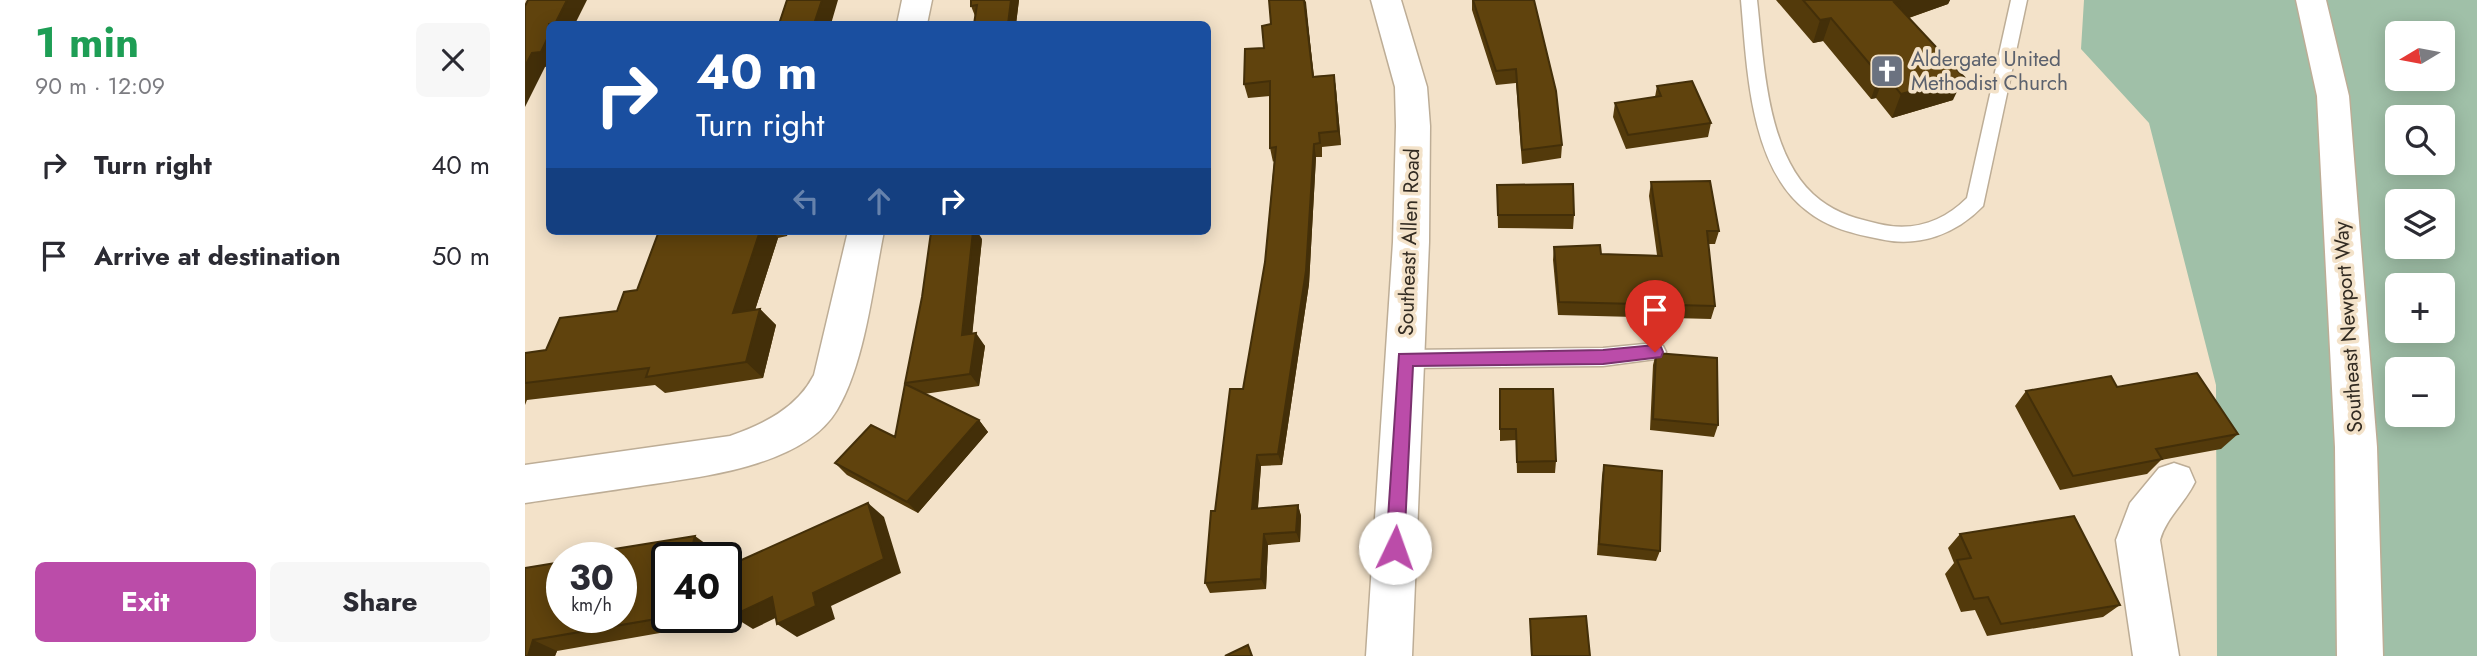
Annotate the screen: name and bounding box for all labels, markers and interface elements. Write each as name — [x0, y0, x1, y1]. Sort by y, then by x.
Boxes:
text: 1 min — [35, 12, 139, 73]
north arrow — [2385, 21, 2455, 91]
map controls — [2385, 21, 2455, 427]
button: close — [416, 23, 490, 97]
text: 40 m — [696, 37, 818, 107]
place label: Aldergate United Methodist Church — [1911, 44, 2068, 98]
icon: right — [581, 49, 672, 140]
church icon: Aldergate United Methodist Church — [1868, 52, 1906, 90]
text: 90 m · 12:09 — [35, 69, 165, 103]
text: Turn right — [696, 102, 825, 148]
button: search — [2385, 105, 2455, 175]
icon: right — [35, 146, 73, 184]
text: Turn right — [94, 146, 212, 184]
text: 40 m — [431, 146, 490, 184]
street label: Southeast Allen Road — [1391, 148, 1427, 336]
icon: left — [787, 182, 825, 220]
icon: ahead — [860, 182, 898, 220]
icon: right — [933, 182, 971, 220]
button: layers — [2385, 189, 2455, 259]
street label: Southeast Newport Way — [2326, 220, 2370, 434]
icon: arrive — [35, 237, 73, 275]
text: Arrive at destination — [94, 237, 341, 275]
text: 50 m — [432, 237, 490, 275]
button: + — [2385, 273, 2455, 343]
pin — [1625, 280, 1685, 352]
icon: arrive — [1636, 291, 1674, 329]
button: − — [2385, 357, 2455, 427]
position arrow — [1358, 511, 1432, 585]
speed limit sign: 40 — [651, 542, 742, 633]
text: 30 — [569, 553, 614, 603]
button: Exit — [35, 562, 256, 642]
button: Share — [270, 562, 490, 642]
text: km/h — [571, 592, 612, 618]

